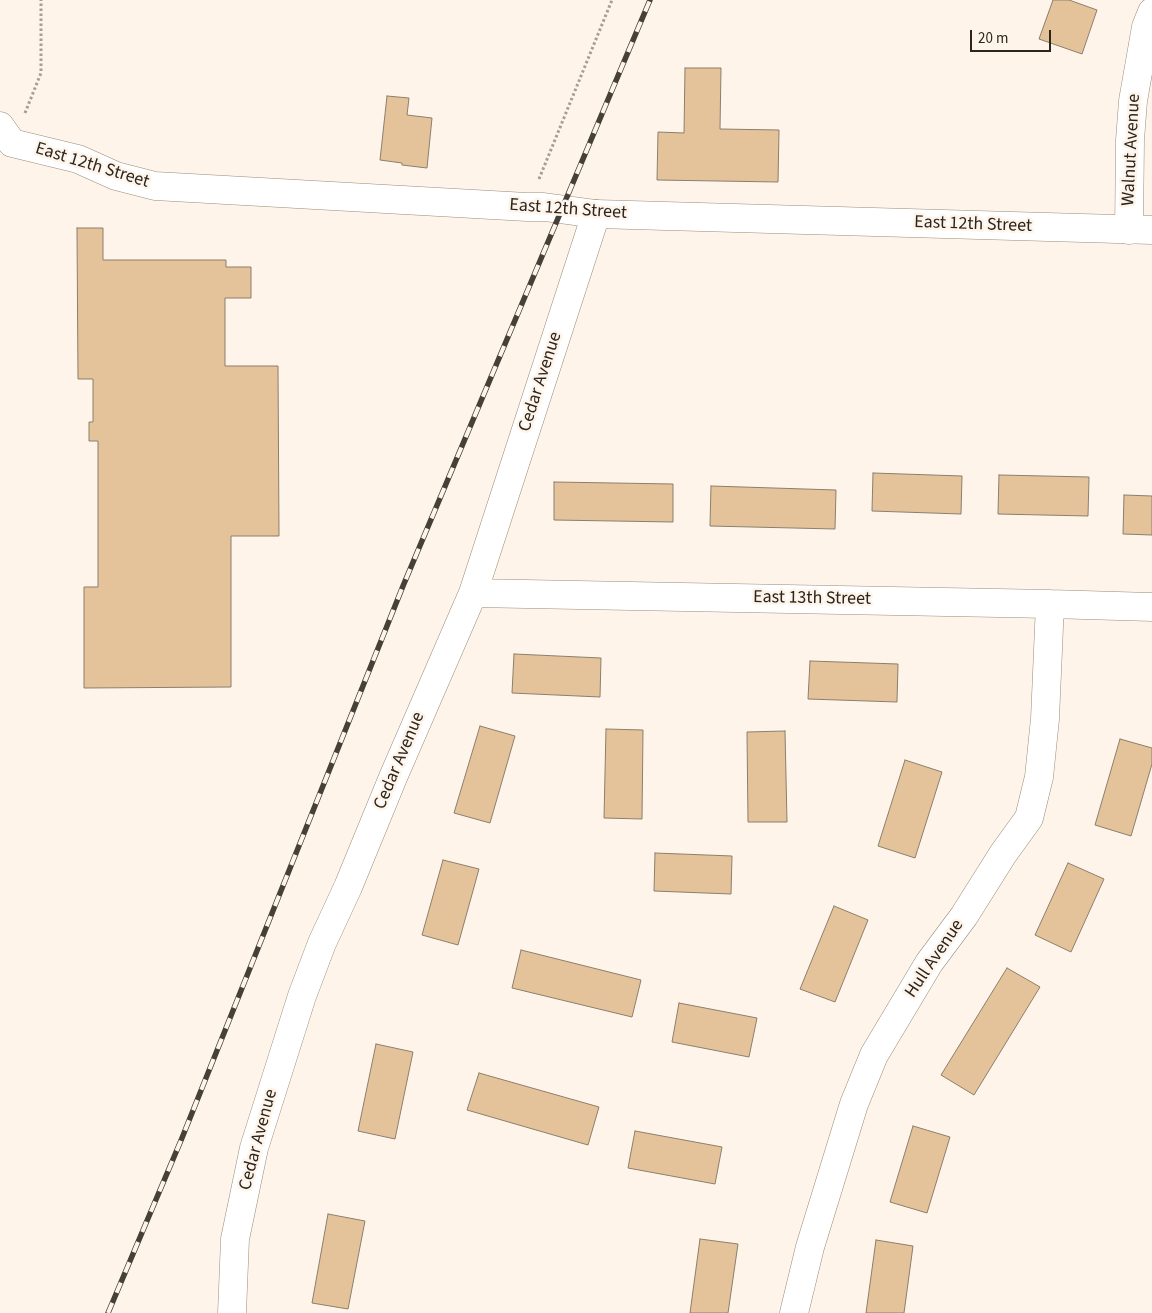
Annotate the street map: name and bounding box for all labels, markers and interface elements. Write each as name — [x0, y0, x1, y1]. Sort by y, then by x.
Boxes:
scale bar — [972, 20, 1053, 52]
text: 20 m — [978, 28, 1008, 49]
street label: Walnut Avenue — [1118, 93, 1146, 207]
street label: East 12th Street — [32, 138, 152, 194]
street label: East 12th Street — [508, 195, 628, 225]
street label: East 12th Street — [914, 212, 1032, 238]
street label: Cedar Avenue — [515, 329, 567, 435]
street label: East 13th Street — [753, 587, 871, 611]
street label: Cedar Avenue — [370, 709, 430, 813]
street label: Hull Avenue — [901, 916, 969, 1002]
street label: Cedar Avenue — [235, 1087, 283, 1193]

